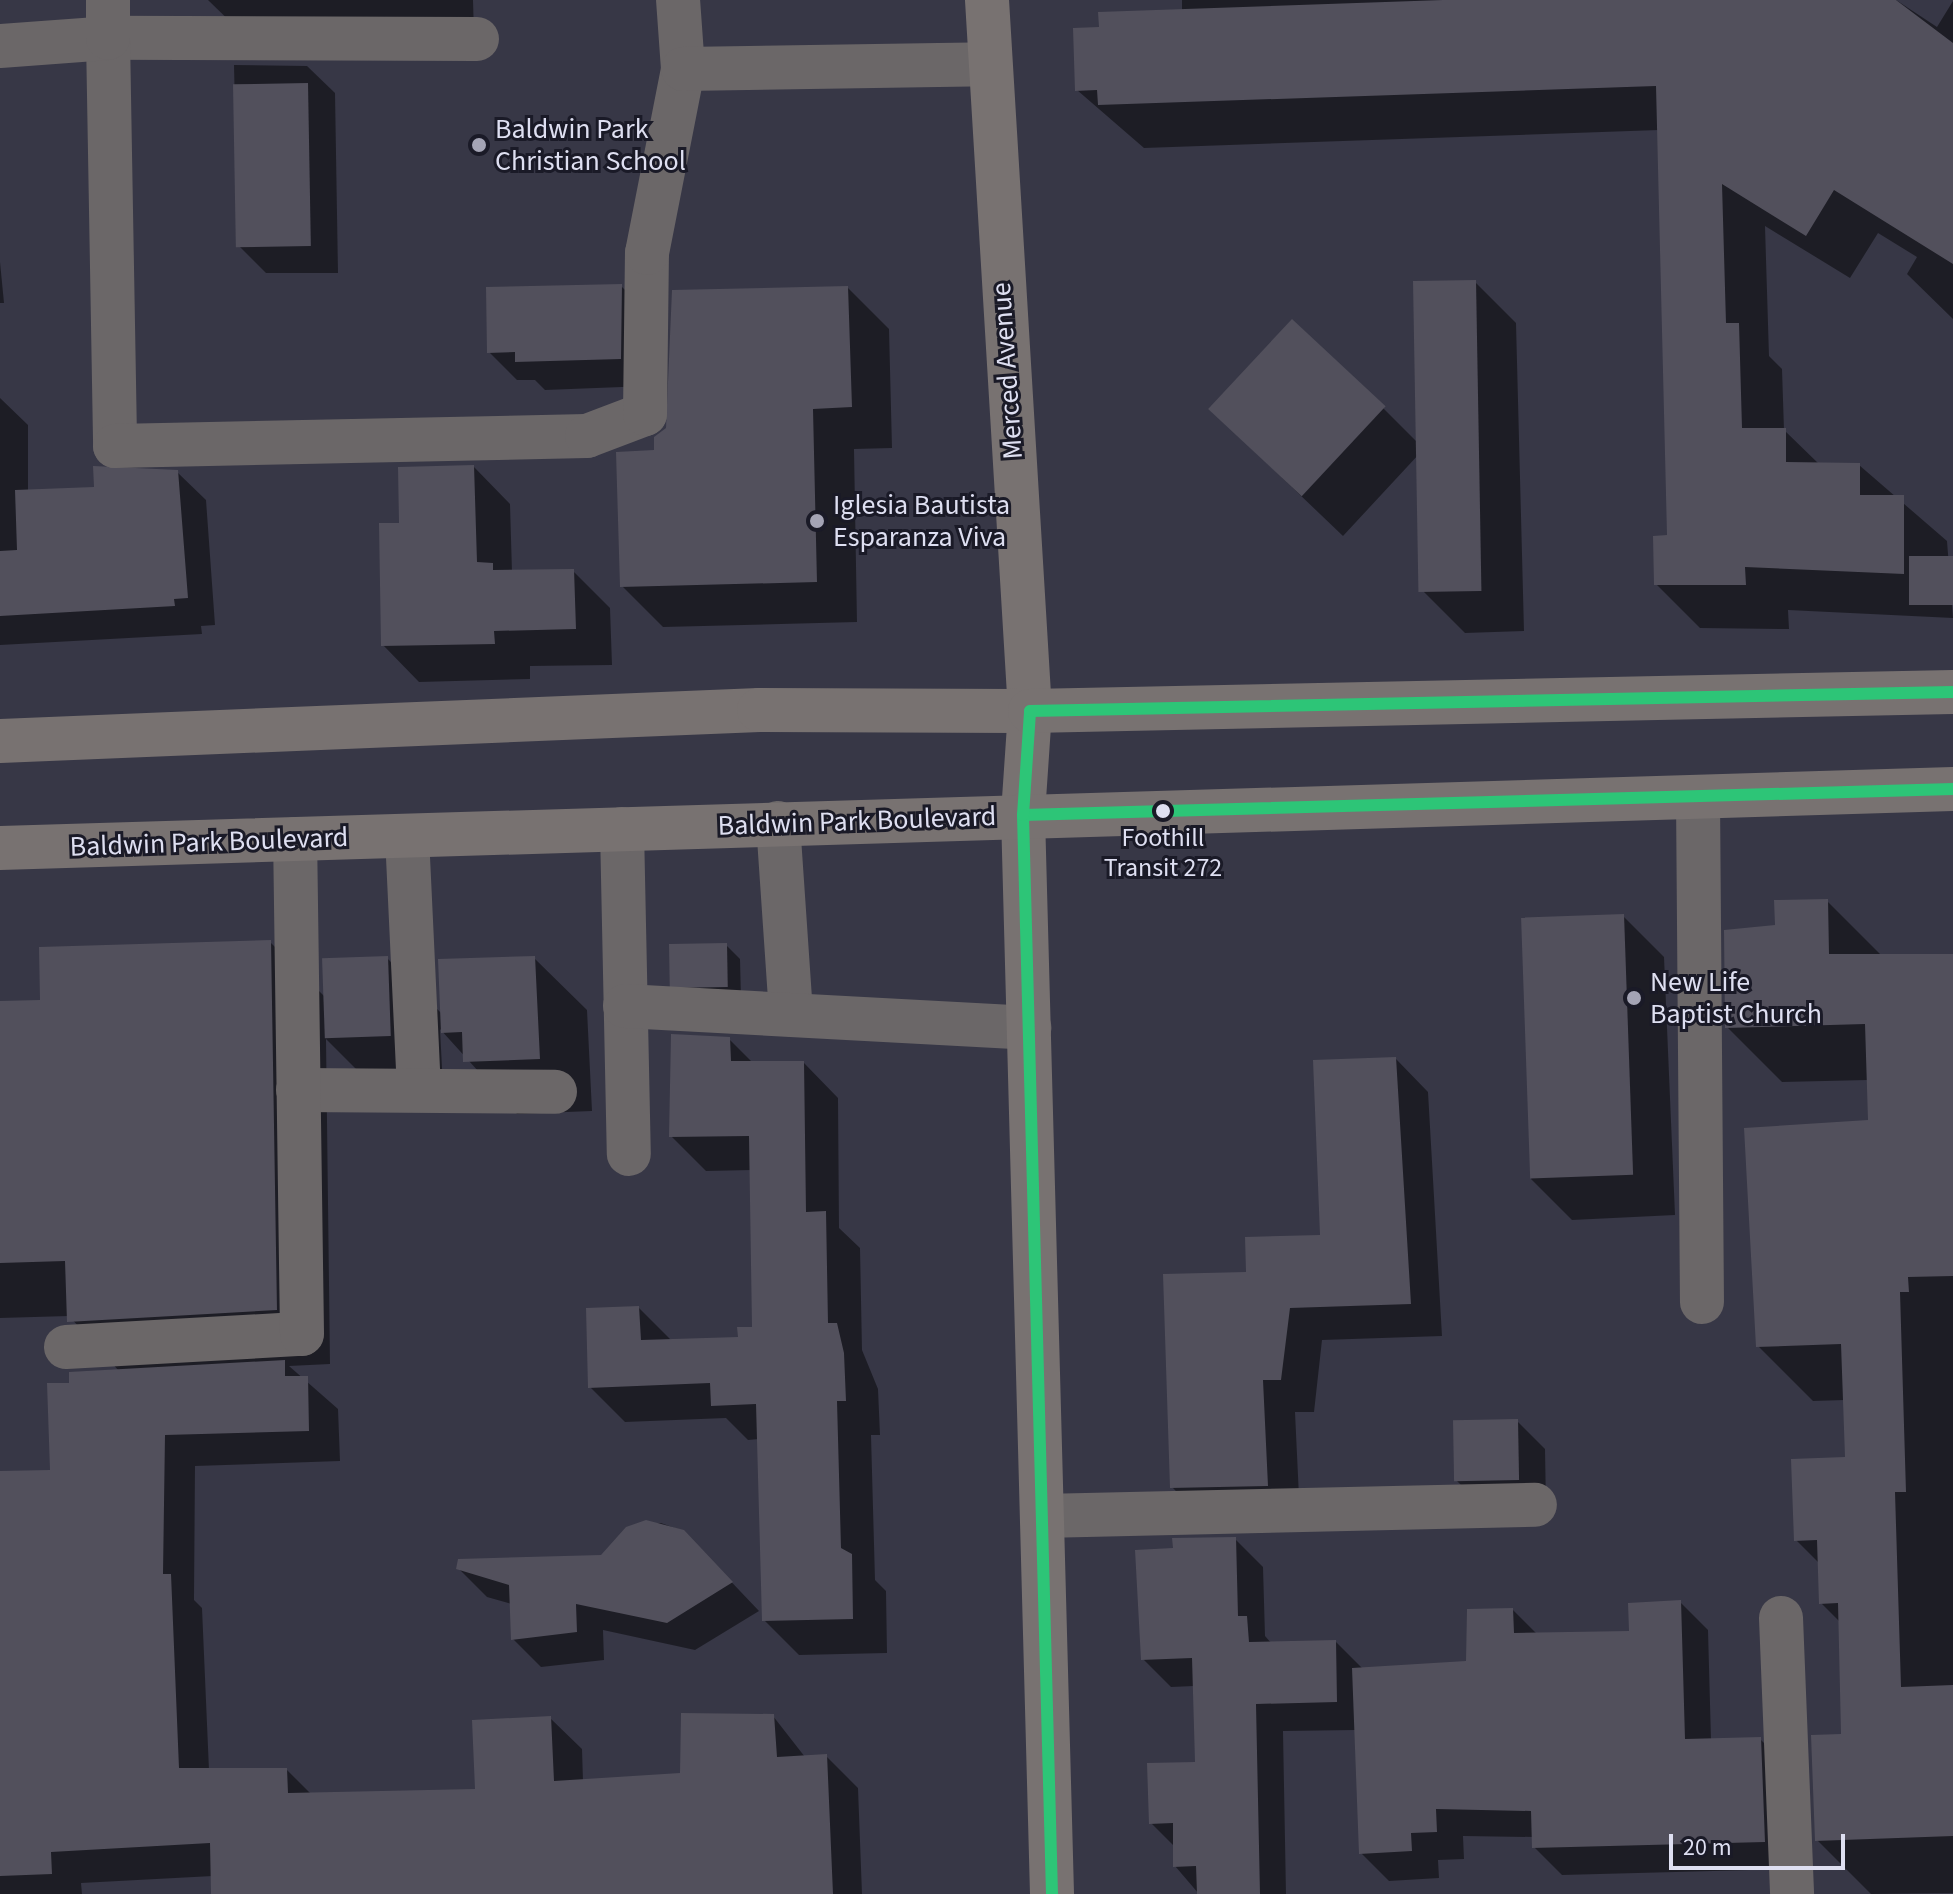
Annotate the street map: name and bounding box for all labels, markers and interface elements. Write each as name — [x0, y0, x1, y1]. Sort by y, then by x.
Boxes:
place label: Baldwin Park Christian School — [495, 112, 686, 178]
marker: Baldwin Park Christian School — [470, 136, 488, 154]
street label: Merced Avenue — [984, 281, 1030, 461]
place label: Iglesia Bautista Esparanza Viva — [833, 488, 1010, 554]
marker: Iglesia Bautista Esparanza Viva — [808, 512, 826, 530]
street label: Baldwin Park Boulevard — [717, 799, 997, 843]
marker: Foothill Transit 272 — [1155, 803, 1171, 819]
street label: Baldwin Park Boulevard — [69, 820, 349, 864]
place label: Foothill Transit 272 — [1104, 822, 1222, 884]
place label: New Life Baptist Church — [1650, 965, 1822, 1031]
marker: New Life Baptist Church — [1625, 989, 1643, 1007]
scale bar — [1673, 1818, 1849, 1868]
text: 20 m — [1683, 1830, 1732, 1865]

